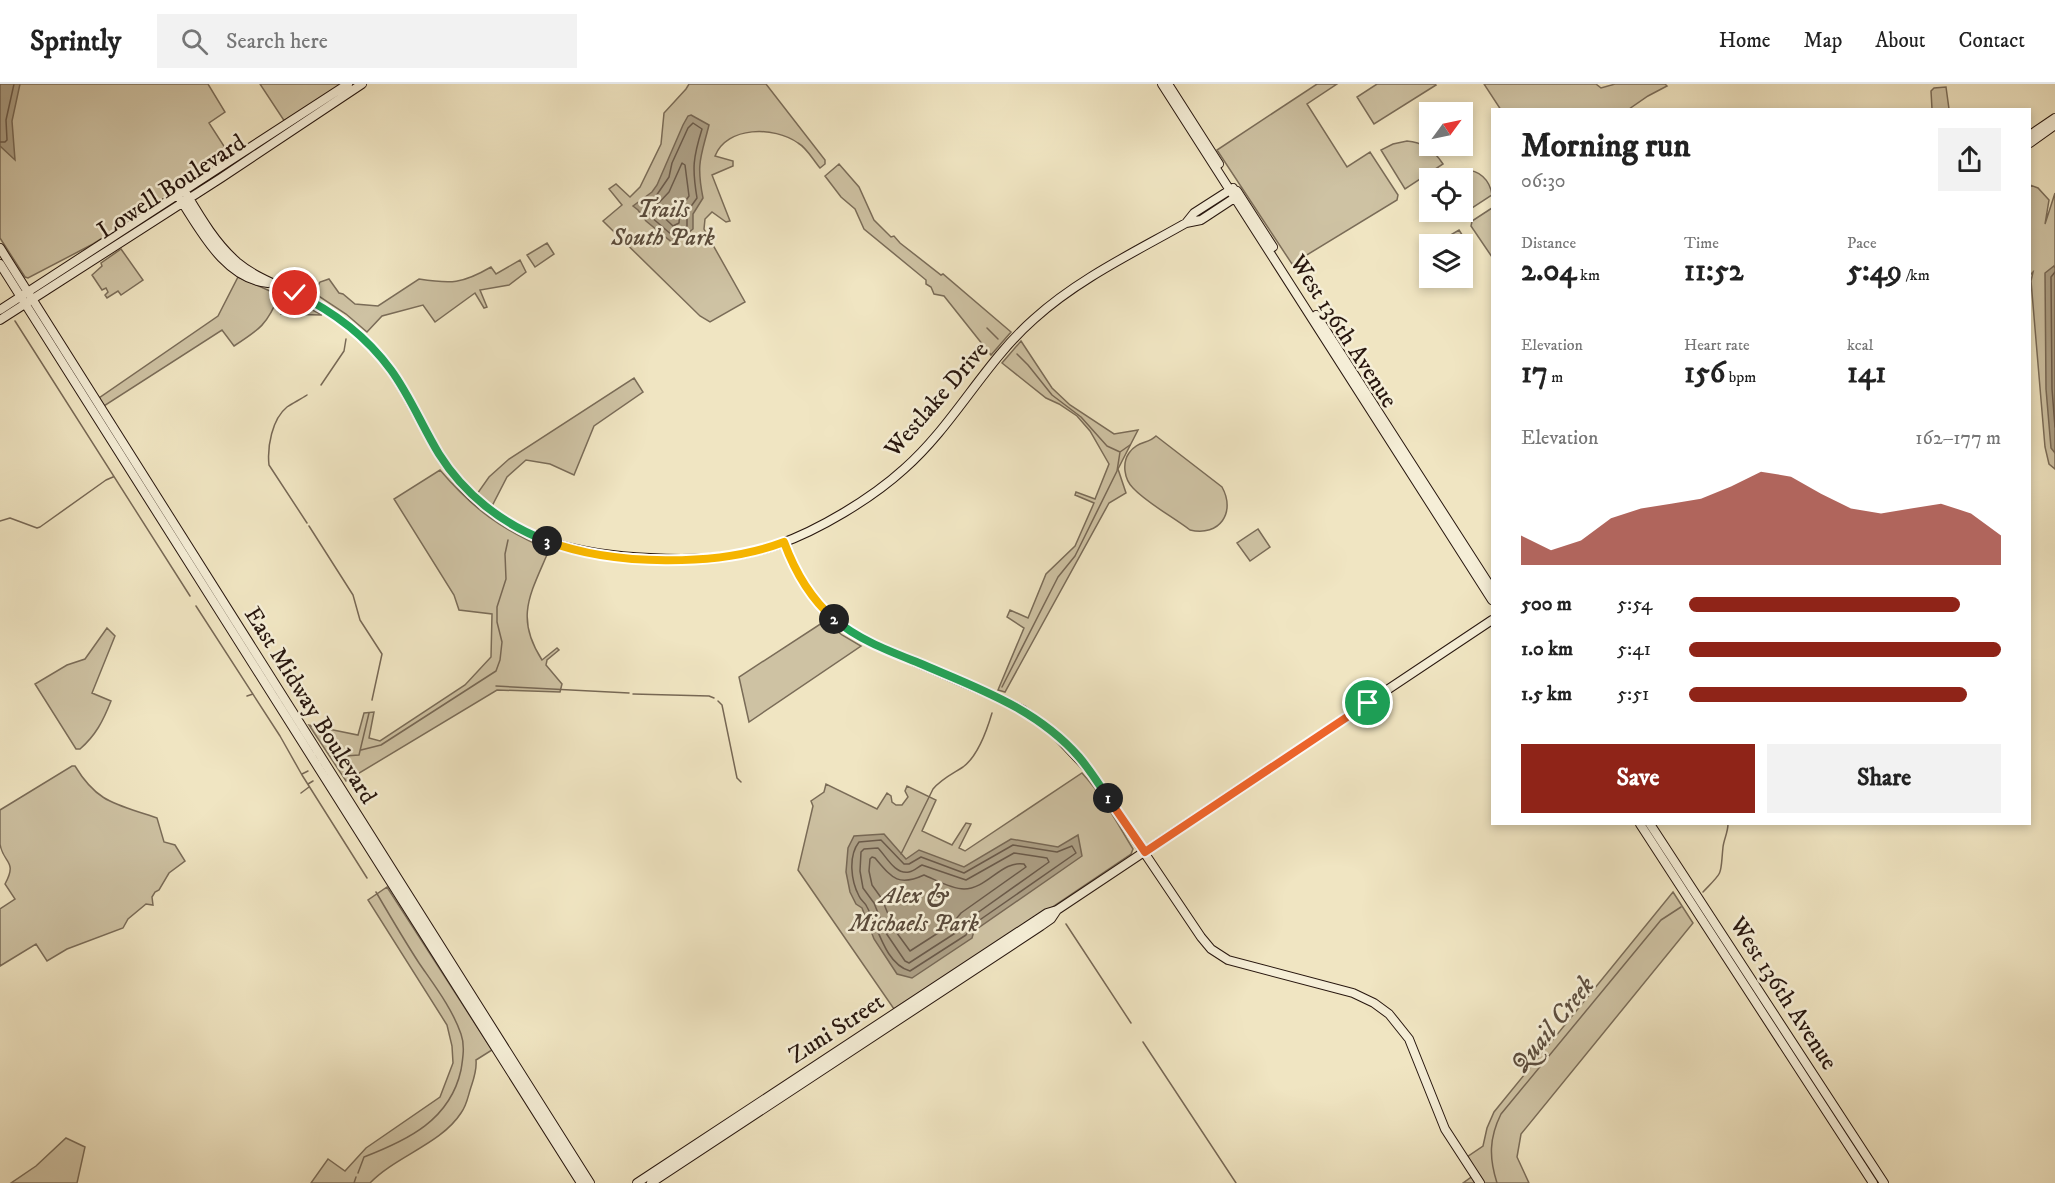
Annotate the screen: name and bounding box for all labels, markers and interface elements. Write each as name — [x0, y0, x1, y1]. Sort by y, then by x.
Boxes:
search box — [157, 14, 577, 68]
text: Sprintly — [30, 24, 121, 59]
icon: search — [178, 25, 211, 58]
text: Search here — [226, 28, 328, 55]
text: Home — [1719, 28, 1771, 54]
text: Map — [1804, 28, 1842, 54]
text: About — [1875, 28, 1926, 54]
text: Contact — [1959, 28, 2025, 54]
north arrow — [1419, 102, 1473, 156]
map controls — [1419, 102, 1473, 288]
text: Morning run — [1521, 126, 1690, 167]
street label: Lowell Boulevard — [92, 128, 251, 246]
button: share — [1938, 128, 2001, 191]
button: locate — [1419, 168, 1473, 222]
text: 06:30 — [1521, 169, 1566, 194]
park label: Trails South Park — [610, 195, 715, 253]
text: Distance — [1521, 233, 1576, 253]
text: Time — [1684, 233, 1719, 253]
text: Pace — [1847, 233, 1877, 253]
button: layers — [1419, 234, 1473, 288]
street label: West 136th Avenue — [1282, 249, 1404, 414]
text: 2.04 — [1521, 253, 1577, 290]
text: 11:52 — [1684, 253, 1744, 290]
text: 5:49 — [1847, 253, 1902, 290]
text: km — [1577, 265, 1600, 285]
text: /km — [1902, 265, 1930, 285]
pin — [269, 267, 320, 318]
icon: check — [278, 276, 311, 309]
street label: Westlake Drive — [878, 335, 995, 465]
text: Elevation — [1521, 335, 1583, 355]
text: Heart rate — [1684, 335, 1750, 355]
text: kcal — [1847, 335, 1873, 355]
text: 17 — [1521, 355, 1548, 392]
text: 156 — [1684, 355, 1725, 392]
text: 141 — [1847, 355, 1886, 392]
text: m — [1548, 367, 1563, 387]
text: bpm — [1725, 367, 1756, 387]
text: Elevation — [1521, 426, 1598, 451]
text: 162–177 m — [1915, 426, 2001, 451]
pin: 3 — [532, 526, 562, 556]
text: 3 — [544, 531, 550, 551]
text: 500 m — [1521, 592, 1572, 617]
text: 5:54 — [1617, 592, 1653, 617]
street label: East Midway Boulevard — [237, 601, 383, 810]
pin: 2 — [819, 604, 849, 634]
text: 2 — [830, 609, 838, 629]
text: 1.0 km — [1521, 637, 1573, 662]
text: 5:41 — [1617, 637, 1651, 662]
pin — [1342, 677, 1393, 728]
text: 1.5 km — [1521, 682, 1572, 707]
text: 5:51 — [1617, 682, 1649, 707]
icon: arrive — [1351, 686, 1384, 719]
button: Save — [1521, 744, 1755, 813]
button: Share — [1767, 744, 2001, 813]
pin: 1 — [1093, 783, 1123, 813]
text: 1 — [1105, 788, 1111, 808]
park label: Alex & Michaels Park — [847, 881, 979, 939]
street label: West 136th Avenue — [1722, 911, 1844, 1076]
water label: Quail Creek — [1504, 969, 1602, 1080]
street label: Zuni Street — [783, 987, 890, 1071]

